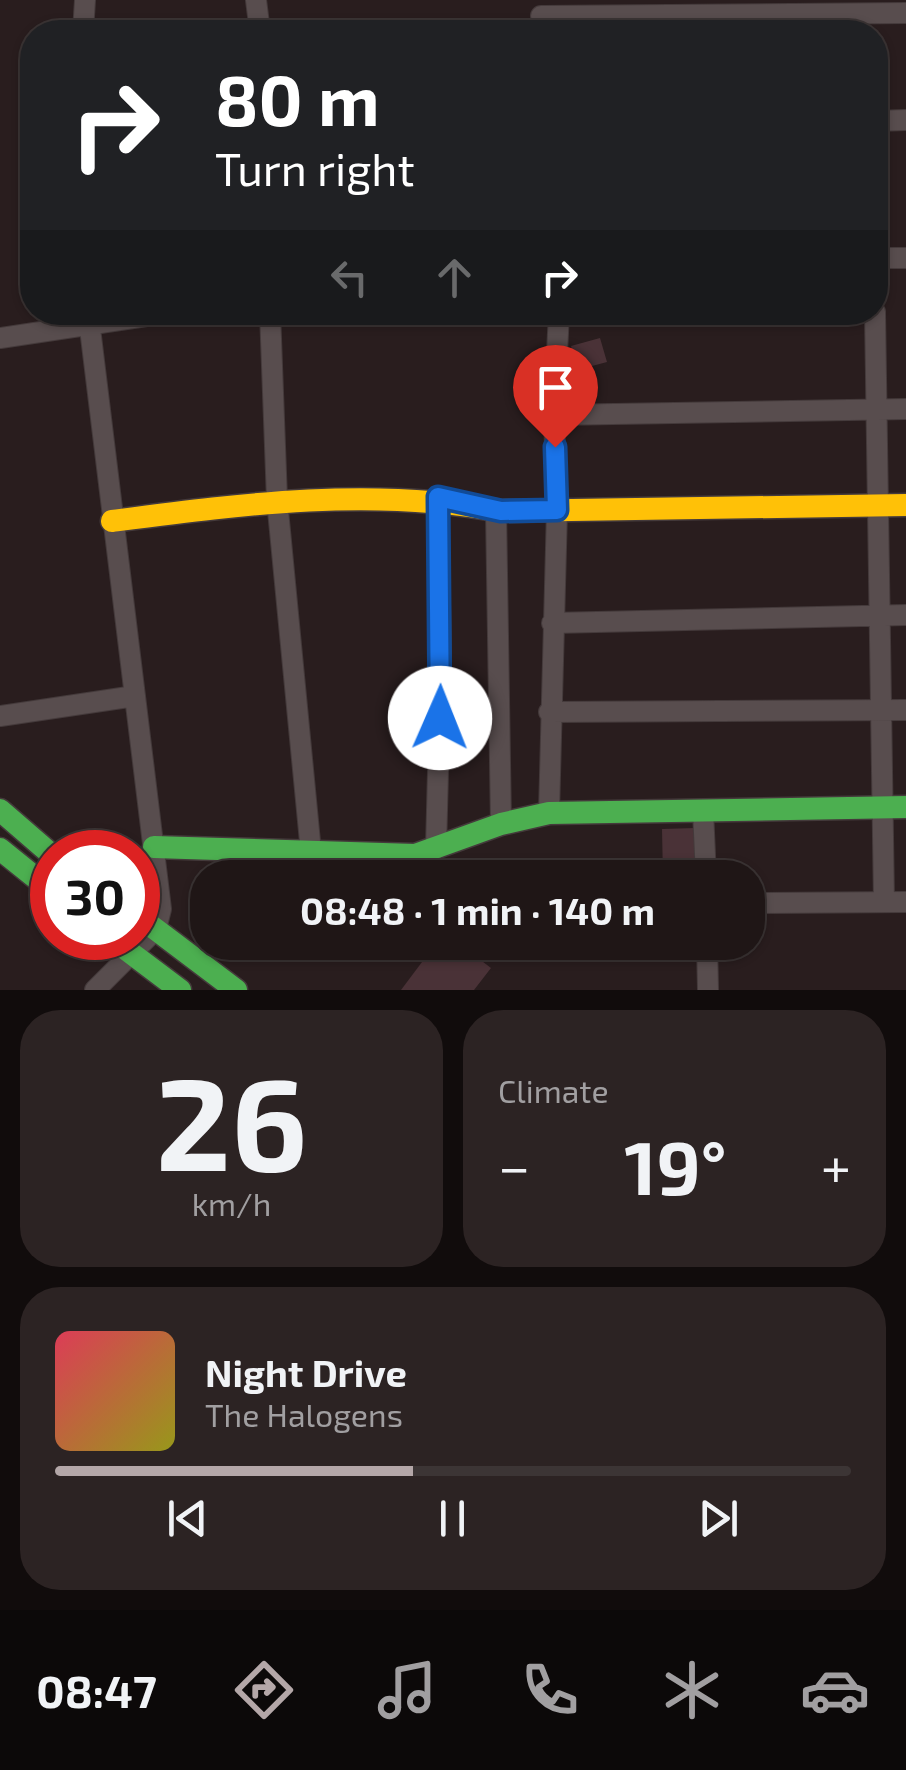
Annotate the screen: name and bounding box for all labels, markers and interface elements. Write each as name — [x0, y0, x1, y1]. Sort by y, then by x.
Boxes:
text: 80 m — [215, 56, 380, 140]
icon: right — [50, 60, 180, 190]
text: Turn right — [215, 141, 415, 195]
icon: left — [322, 250, 377, 305]
icon: ahead — [427, 250, 482, 305]
icon: right — [532, 250, 587, 305]
pin — [513, 345, 598, 448]
icon: arrive — [528, 360, 583, 415]
position arrow — [388, 666, 492, 770]
speed limit sign: 30 — [30, 830, 160, 960]
text: 08:48 · 1 min · 140 m — [300, 887, 655, 933]
text: 26 — [155, 1041, 308, 1197]
text: Climate — [498, 1071, 609, 1109]
text: 19° — [624, 1120, 727, 1210]
text: − — [498, 1132, 530, 1198]
text: + — [821, 1132, 851, 1198]
text: km/h — [192, 1184, 271, 1222]
text: Night Drive — [205, 1349, 407, 1395]
text: The Halogens — [205, 1395, 403, 1433]
icon: previous — [160, 1491, 215, 1546]
icon: pause — [425, 1491, 480, 1546]
icon: next — [691, 1491, 746, 1546]
icon: directions — [229, 1655, 299, 1725]
icon: music — [372, 1655, 442, 1725]
icon: phone — [515, 1655, 585, 1725]
icon: climate — [657, 1655, 727, 1725]
icon: car — [800, 1655, 870, 1725]
text: 08:47 — [36, 1663, 157, 1717]

